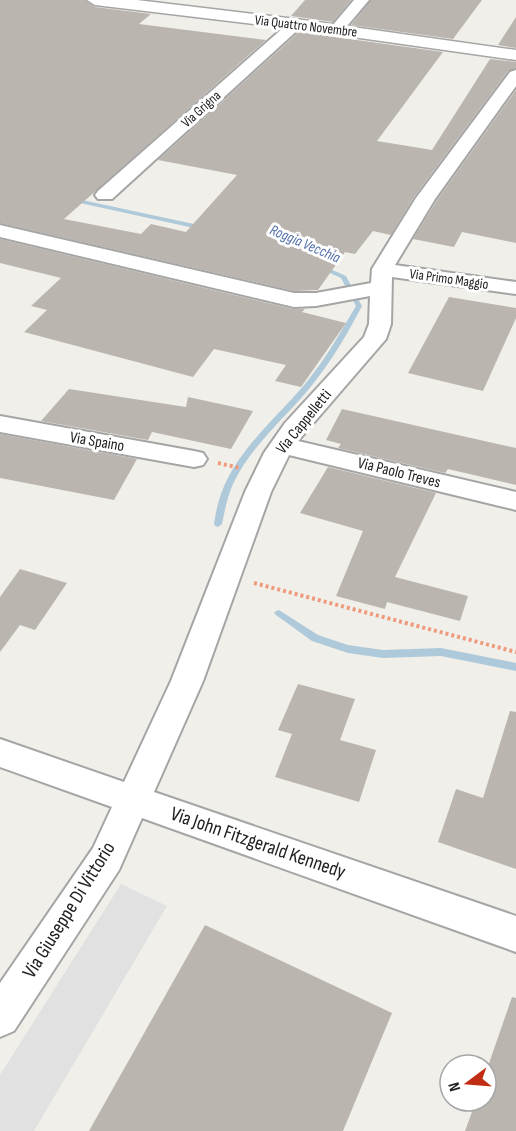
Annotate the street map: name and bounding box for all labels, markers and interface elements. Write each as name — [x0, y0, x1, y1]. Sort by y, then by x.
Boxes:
street label: Via Quattro Novembre — [254, 11, 358, 41]
street label: Via Grigna — [178, 87, 224, 131]
water label: Roggia Vecchia — [267, 221, 343, 267]
street label: Via Primo Maggio — [409, 265, 490, 293]
street label: Via Cappelletti — [272, 386, 336, 458]
street label: Via Spaino — [68, 428, 126, 456]
street label: Via Paolo Treves — [356, 454, 443, 493]
street label: Via John Fitzgerald Kennedy — [167, 802, 349, 884]
street label: Via Giuseppe Di Vittorio — [17, 837, 121, 983]
north arrow — [438, 1053, 498, 1113]
text: N — [445, 1080, 465, 1093]

